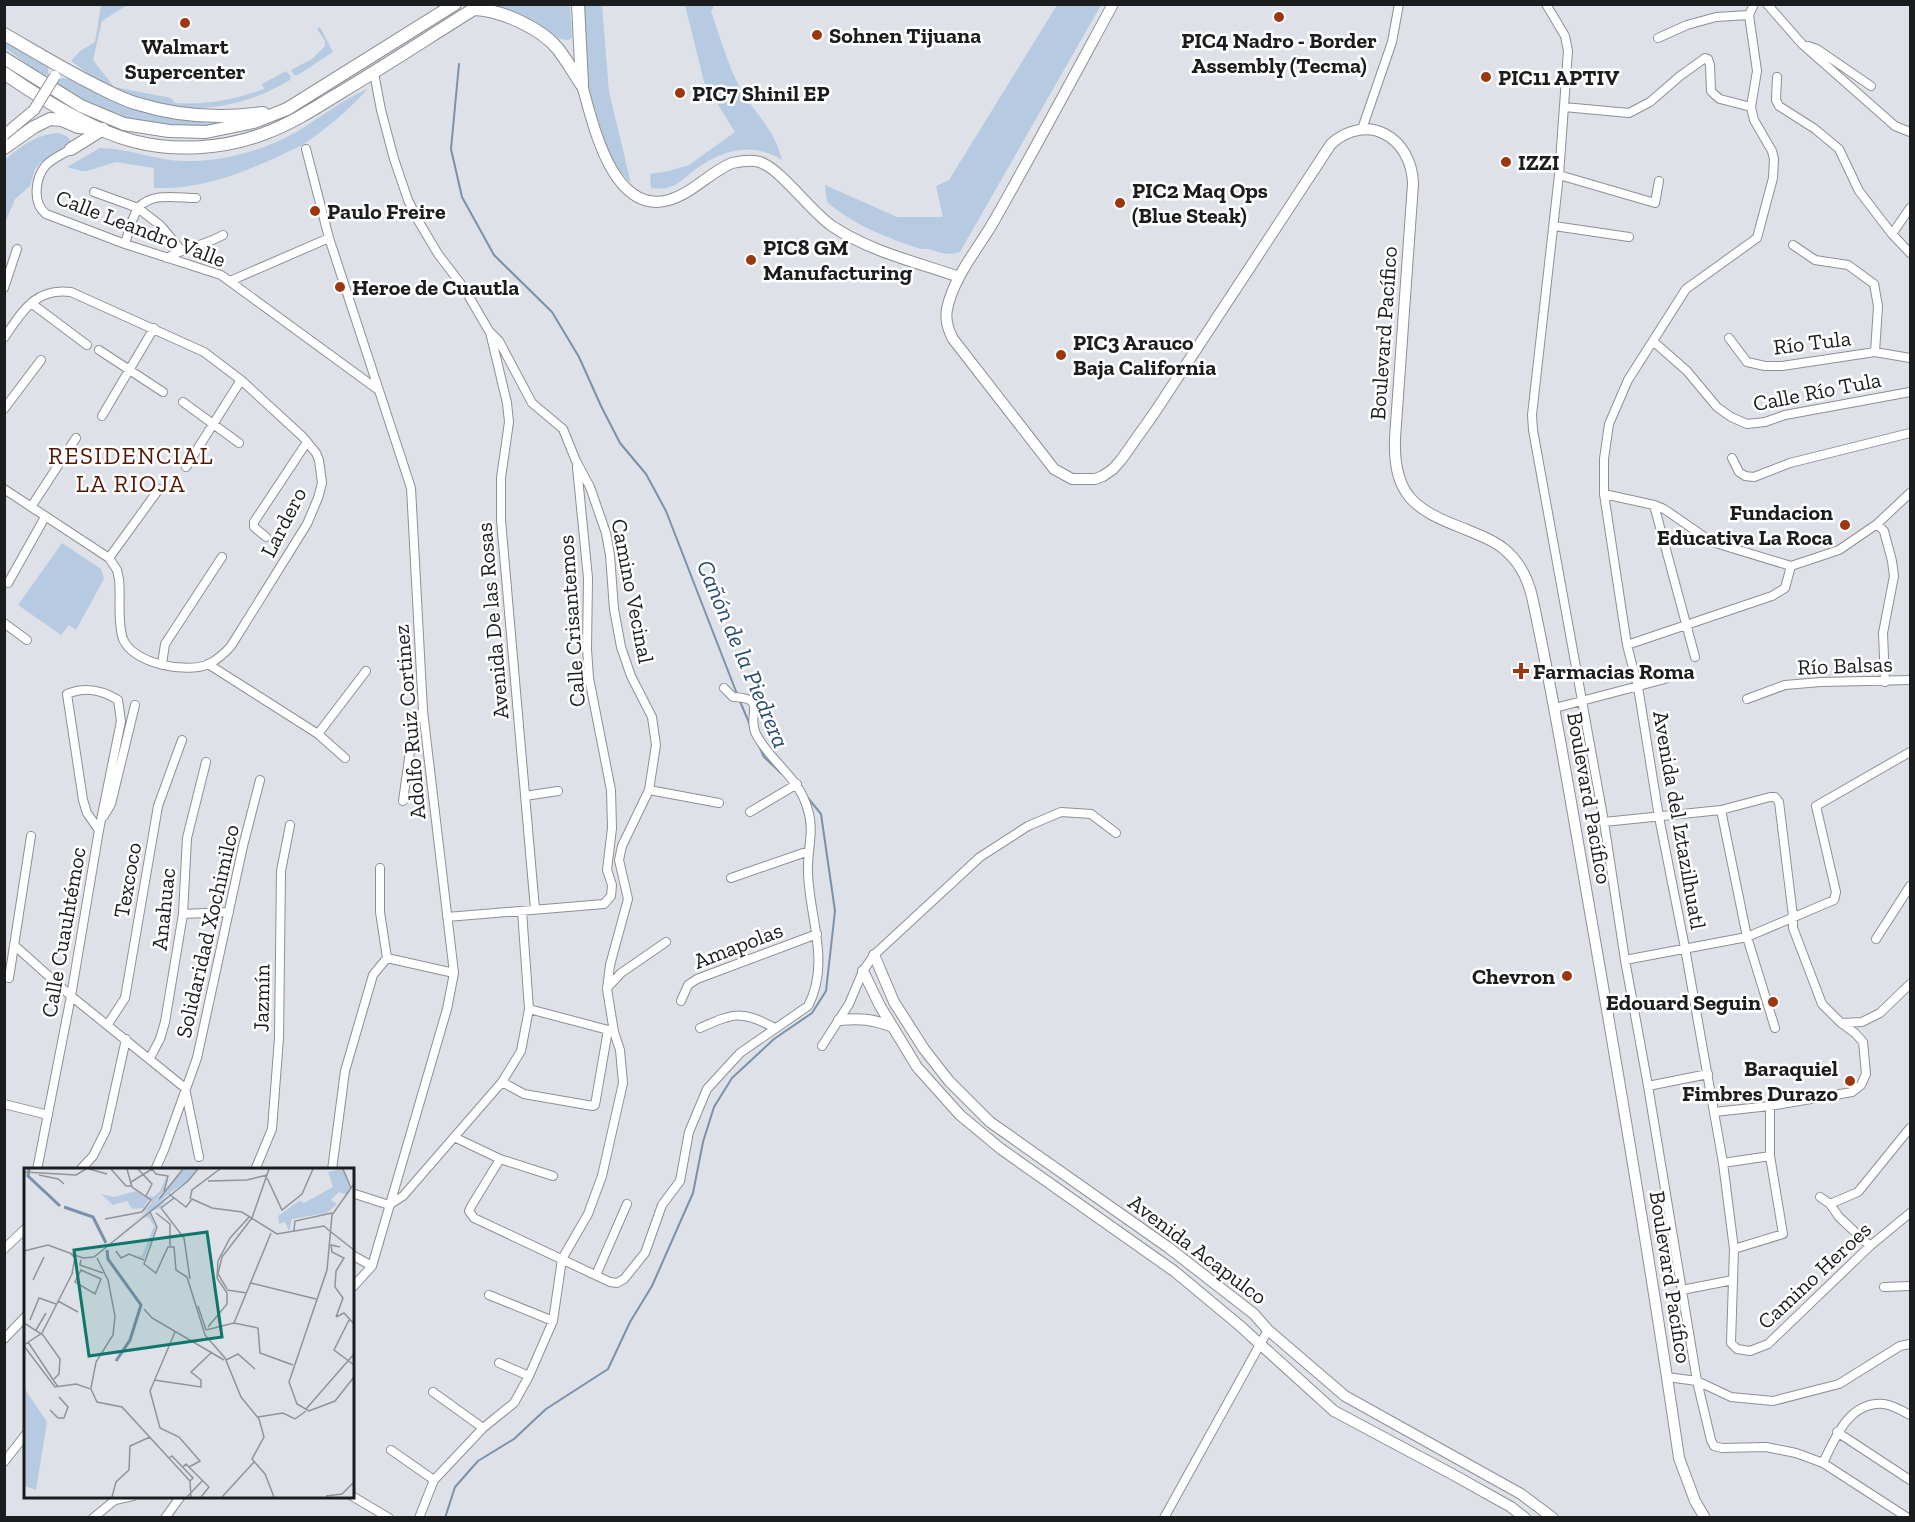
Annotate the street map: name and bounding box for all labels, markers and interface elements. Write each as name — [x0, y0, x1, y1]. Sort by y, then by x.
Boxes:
marker: PIC4 Nadro - Border Assembly (Tecma) — [1272, 10, 1286, 24]
marker: Walmart Supercenter — [178, 16, 192, 30]
place label: Sohnen Tijuana — [829, 22, 981, 49]
place label: PIC4 Nadro - Border Assembly (Tecma) — [1181, 27, 1377, 79]
marker: Sohnen Tijuana — [810, 28, 824, 42]
place label: Walmart Supercenter — [124, 33, 246, 85]
place label: PIC11 APTIV — [1498, 64, 1619, 91]
marker: PIC11 APTIV — [1479, 70, 1493, 84]
place label: PIC7 Shinil EP — [692, 80, 830, 107]
marker: PIC7 Shinil EP — [673, 86, 687, 100]
place label: IZZI — [1518, 149, 1559, 176]
marker: IZZI — [1499, 155, 1513, 169]
place label: PIC2 Maq Ops (Blue Steak) — [1132, 177, 1268, 229]
street label: Calle Leandro Valle — [52, 184, 230, 273]
marker: PIC2 Maq Ops (Blue Steak) — [1113, 196, 1127, 210]
place label: Paulo Freire — [327, 198, 446, 225]
marker: Paulo Freire — [308, 204, 322, 218]
place label: PIC8 GM Manufacturing — [763, 234, 913, 286]
street label: Boulevard Pacífico — [1364, 245, 1403, 421]
marker: PIC8 GM Manufacturing — [744, 253, 758, 267]
place label: Heroe de Cuautla — [352, 274, 519, 301]
marker: Heroe de Cuautla — [333, 280, 347, 294]
street label: Río Tula — [1772, 324, 1853, 361]
place label: PIC3 Arauco Baja California — [1073, 329, 1216, 381]
marker: PIC3 Arauco Baja California — [1054, 348, 1068, 362]
street label: Calle Río Tula — [1751, 366, 1884, 417]
district label: RESIDENCIAL LA RIOJA — [48, 441, 214, 498]
street label: Lardero — [254, 483, 312, 562]
place label: Fundacion Educativa La Roca — [1657, 499, 1833, 551]
street label: Camino Vecinal — [605, 517, 660, 666]
marker: Fundacion Educativa La Roca — [1838, 518, 1852, 532]
street label: Avenida De las Rosas — [470, 521, 515, 720]
street label: Calle Crisantemos — [552, 534, 591, 708]
water label: Cañón de la Piedrera — [691, 556, 796, 752]
street label: Adolfo Ruiz Cortinez — [388, 623, 431, 821]
street label: Río Balsas — [1797, 650, 1893, 681]
place label: Farmacias Roma — [1533, 658, 1695, 685]
marker: Farmacias Roma — [1514, 664, 1528, 678]
street label: Avenida del Iztazilhuatl — [1647, 709, 1712, 932]
street label: Boulevard Pacífico — [1561, 710, 1618, 886]
street label: Solidaridad Xochimilco — [170, 822, 245, 1041]
street label: Texcoco — [108, 840, 147, 920]
street label: Calle Cuauhtémoc — [35, 845, 92, 1019]
street label: Anahuac — [146, 866, 181, 952]
street label: Amapolas — [690, 916, 787, 975]
street label: Jazmín — [247, 963, 276, 1032]
place label: Chevron — [1472, 963, 1555, 990]
marker: Chevron — [1560, 969, 1574, 983]
place label: Edouard Seguin — [1606, 989, 1761, 1016]
marker: Edouard Seguin — [1766, 995, 1780, 1009]
place label: Baraquiel Fimbres Durazo — [1682, 1055, 1838, 1107]
marker: Baraquiel Fimbres Durazo — [1843, 1074, 1857, 1088]
inset map — [24, 1168, 354, 1498]
street label: Avenida Acapulco — [1123, 1188, 1272, 1310]
street label: Boulevard Pacífico — [1644, 1189, 1697, 1365]
street label: Camino Heroes — [1752, 1216, 1877, 1335]

